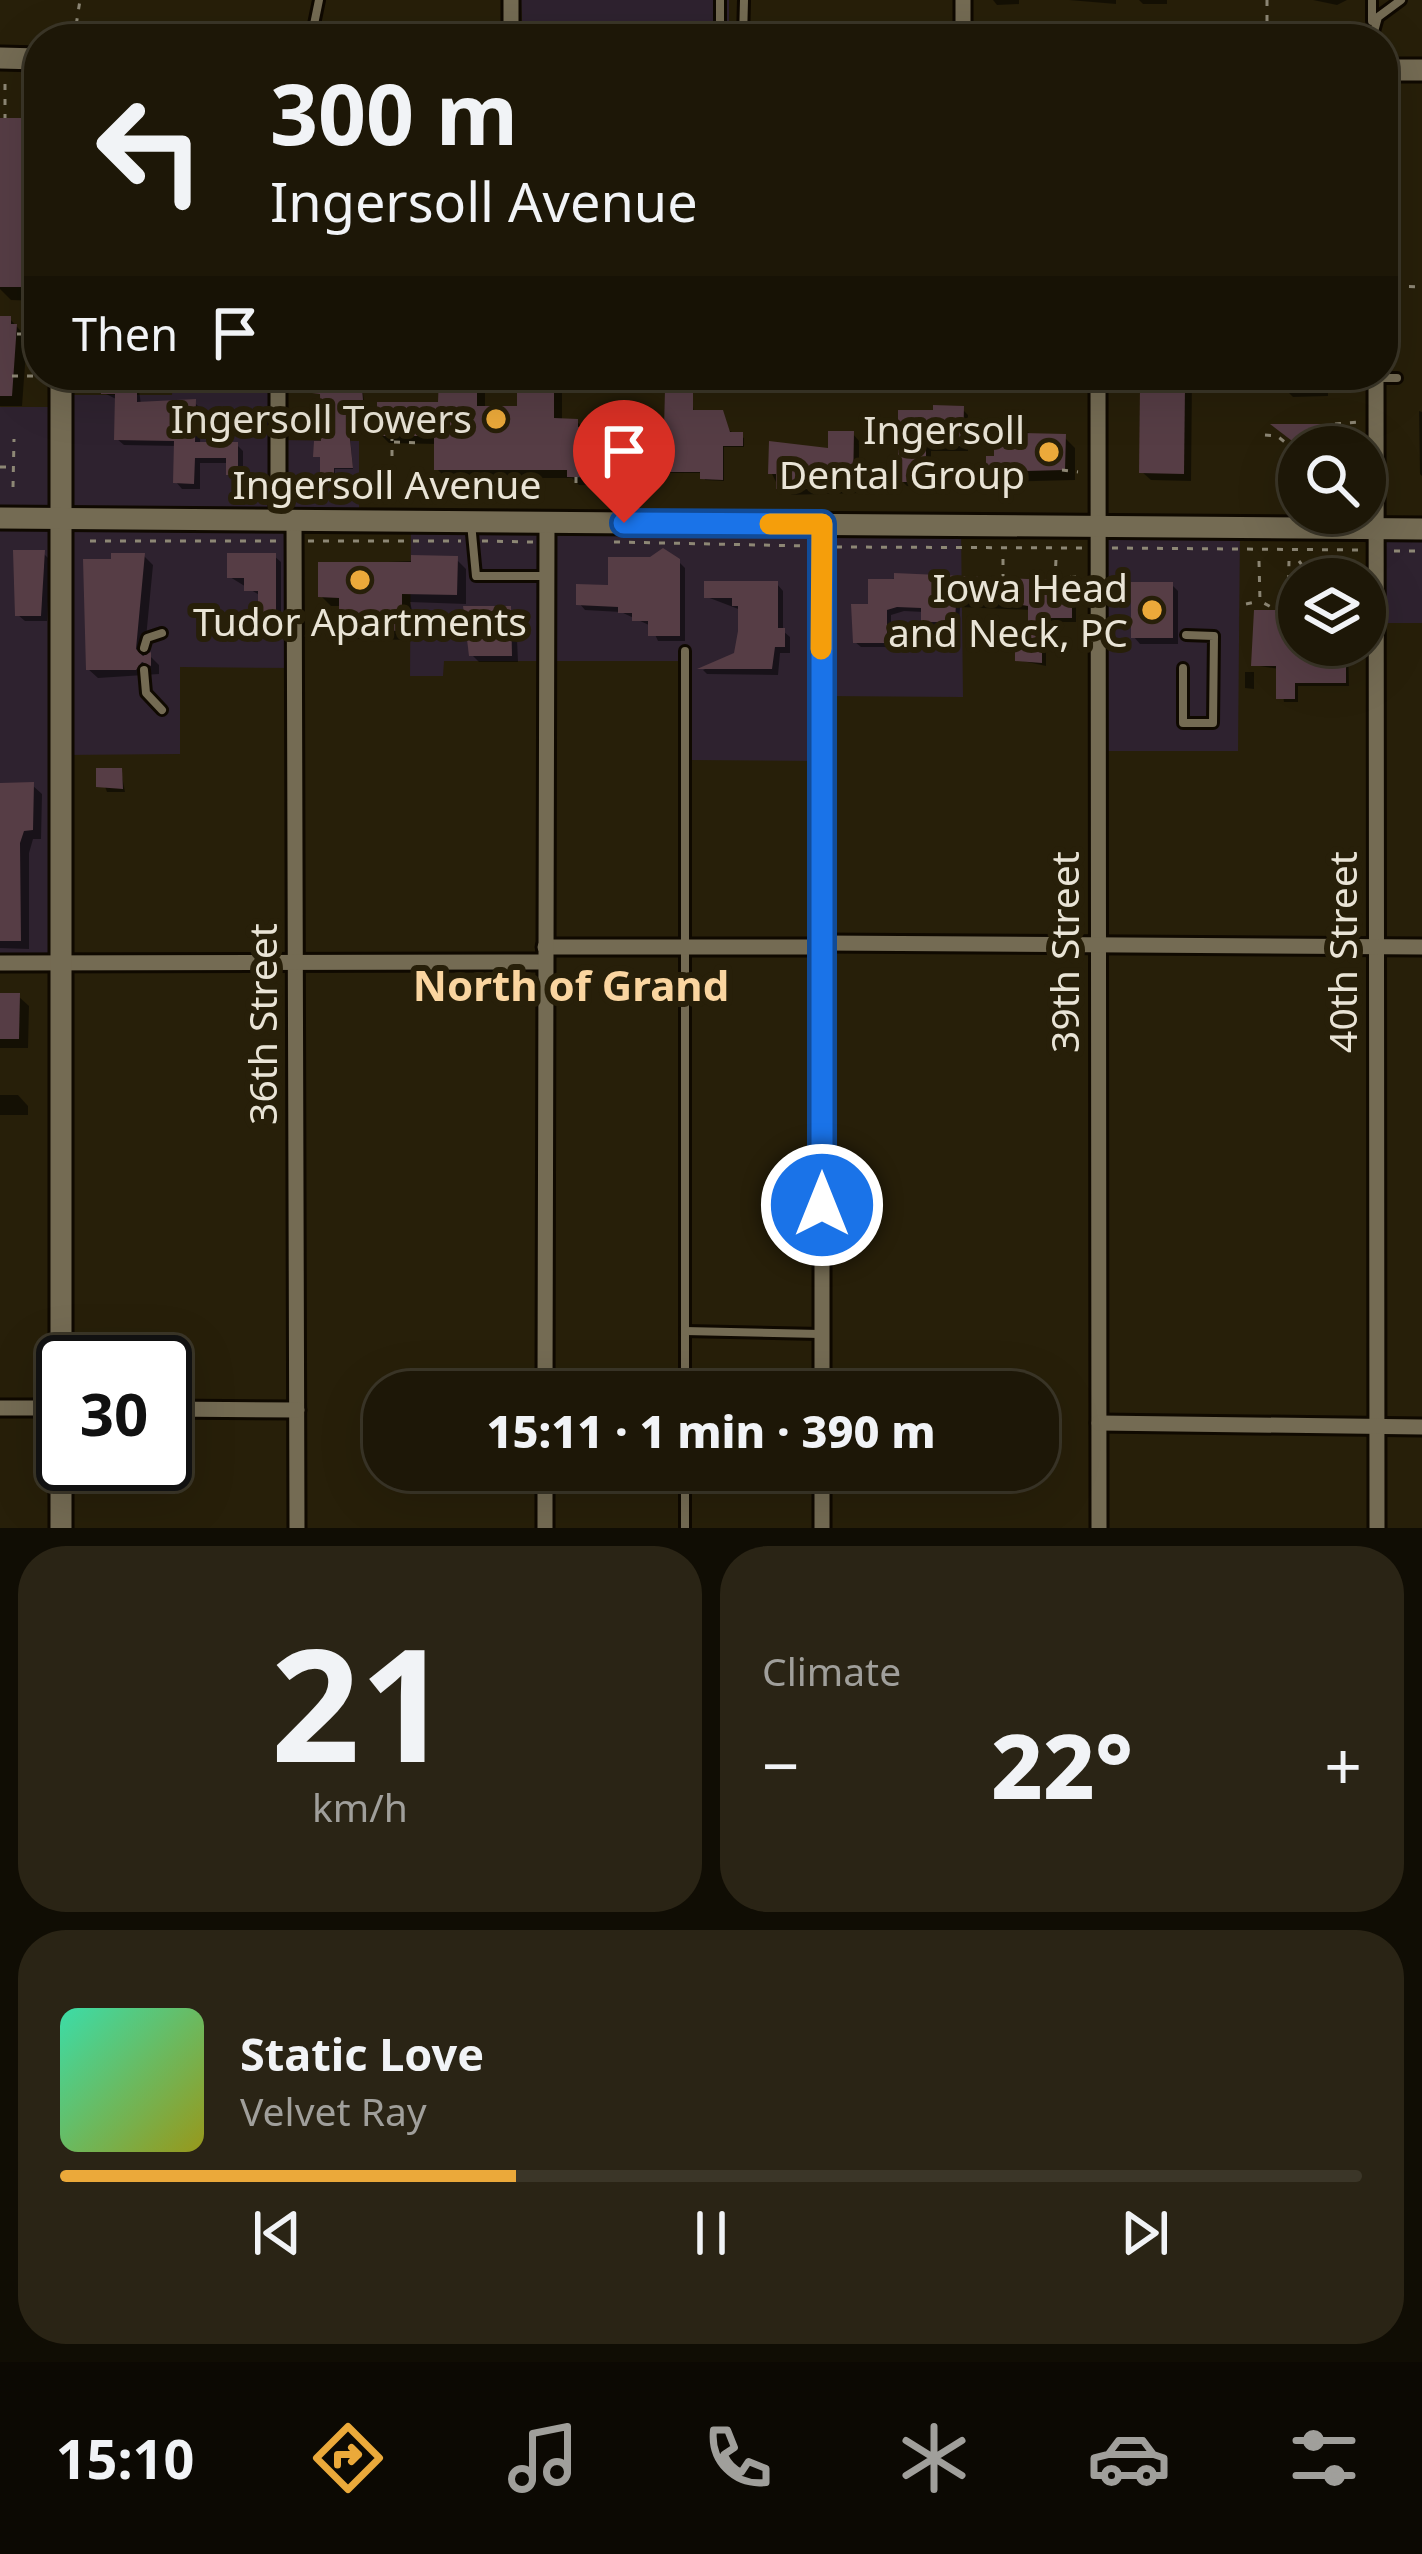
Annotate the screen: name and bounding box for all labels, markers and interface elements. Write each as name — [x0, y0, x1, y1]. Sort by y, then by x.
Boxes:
text: 300 m — [270, 55, 518, 170]
icon: left — [72, 72, 228, 228]
text: Ingersoll Avenue — [270, 164, 698, 238]
icon: arrive — [202, 300, 268, 366]
text: Then — [72, 303, 178, 364]
place label: Ingersoll Towers — [171, 391, 472, 444]
pin — [573, 400, 675, 523]
place label: Ingersoll Dental Group — [779, 402, 1025, 500]
marker: Ingersoll Towers — [483, 406, 509, 432]
icon: arrive — [591, 418, 657, 484]
map controls — [1278, 426, 1386, 666]
button: search — [1278, 426, 1386, 534]
marker: Ingersoll Dental Group — [1036, 439, 1062, 465]
street label: Ingersoll Avenue — [233, 457, 541, 510]
button: layers — [1278, 558, 1386, 666]
place label: Iowa Head and Neck, PC — [888, 560, 1128, 658]
marker: Tudor Apartments — [347, 567, 373, 593]
place label: Tudor Apartments — [193, 594, 527, 647]
marker: Iowa Head and Neck, PC — [1139, 597, 1165, 623]
street label: 39th Street — [1037, 851, 1090, 1053]
street label: 40th Street — [1315, 851, 1368, 1053]
street label: 36th Street — [235, 923, 288, 1125]
district label: North of Grand — [413, 956, 729, 1013]
position arrow — [759, 1142, 885, 1268]
speed limit sign: 30 — [36, 1335, 192, 1491]
text: 15:11 · 1 min · 390 m — [486, 1400, 936, 1461]
text: 21 — [271, 1595, 449, 1808]
text: Climate — [762, 1644, 901, 1697]
text: 22° — [991, 1703, 1133, 1825]
text: − — [762, 1719, 800, 1809]
text: + — [1324, 1719, 1362, 1809]
text: km/h — [312, 1780, 408, 1833]
text: Static Love — [240, 2023, 484, 2084]
text: Velvet Ray — [240, 2084, 427, 2137]
icon: previous — [244, 2200, 310, 2266]
icon: pause — [678, 2200, 744, 2266]
icon: next — [1112, 2200, 1178, 2266]
icon: directions — [306, 2416, 390, 2500]
icon: music — [501, 2416, 585, 2500]
icon: phone — [696, 2416, 780, 2500]
icon: climate — [892, 2416, 976, 2500]
icon: car — [1087, 2416, 1171, 2500]
icon: filters — [1282, 2416, 1366, 2500]
text: 15:10 — [56, 2421, 194, 2495]

